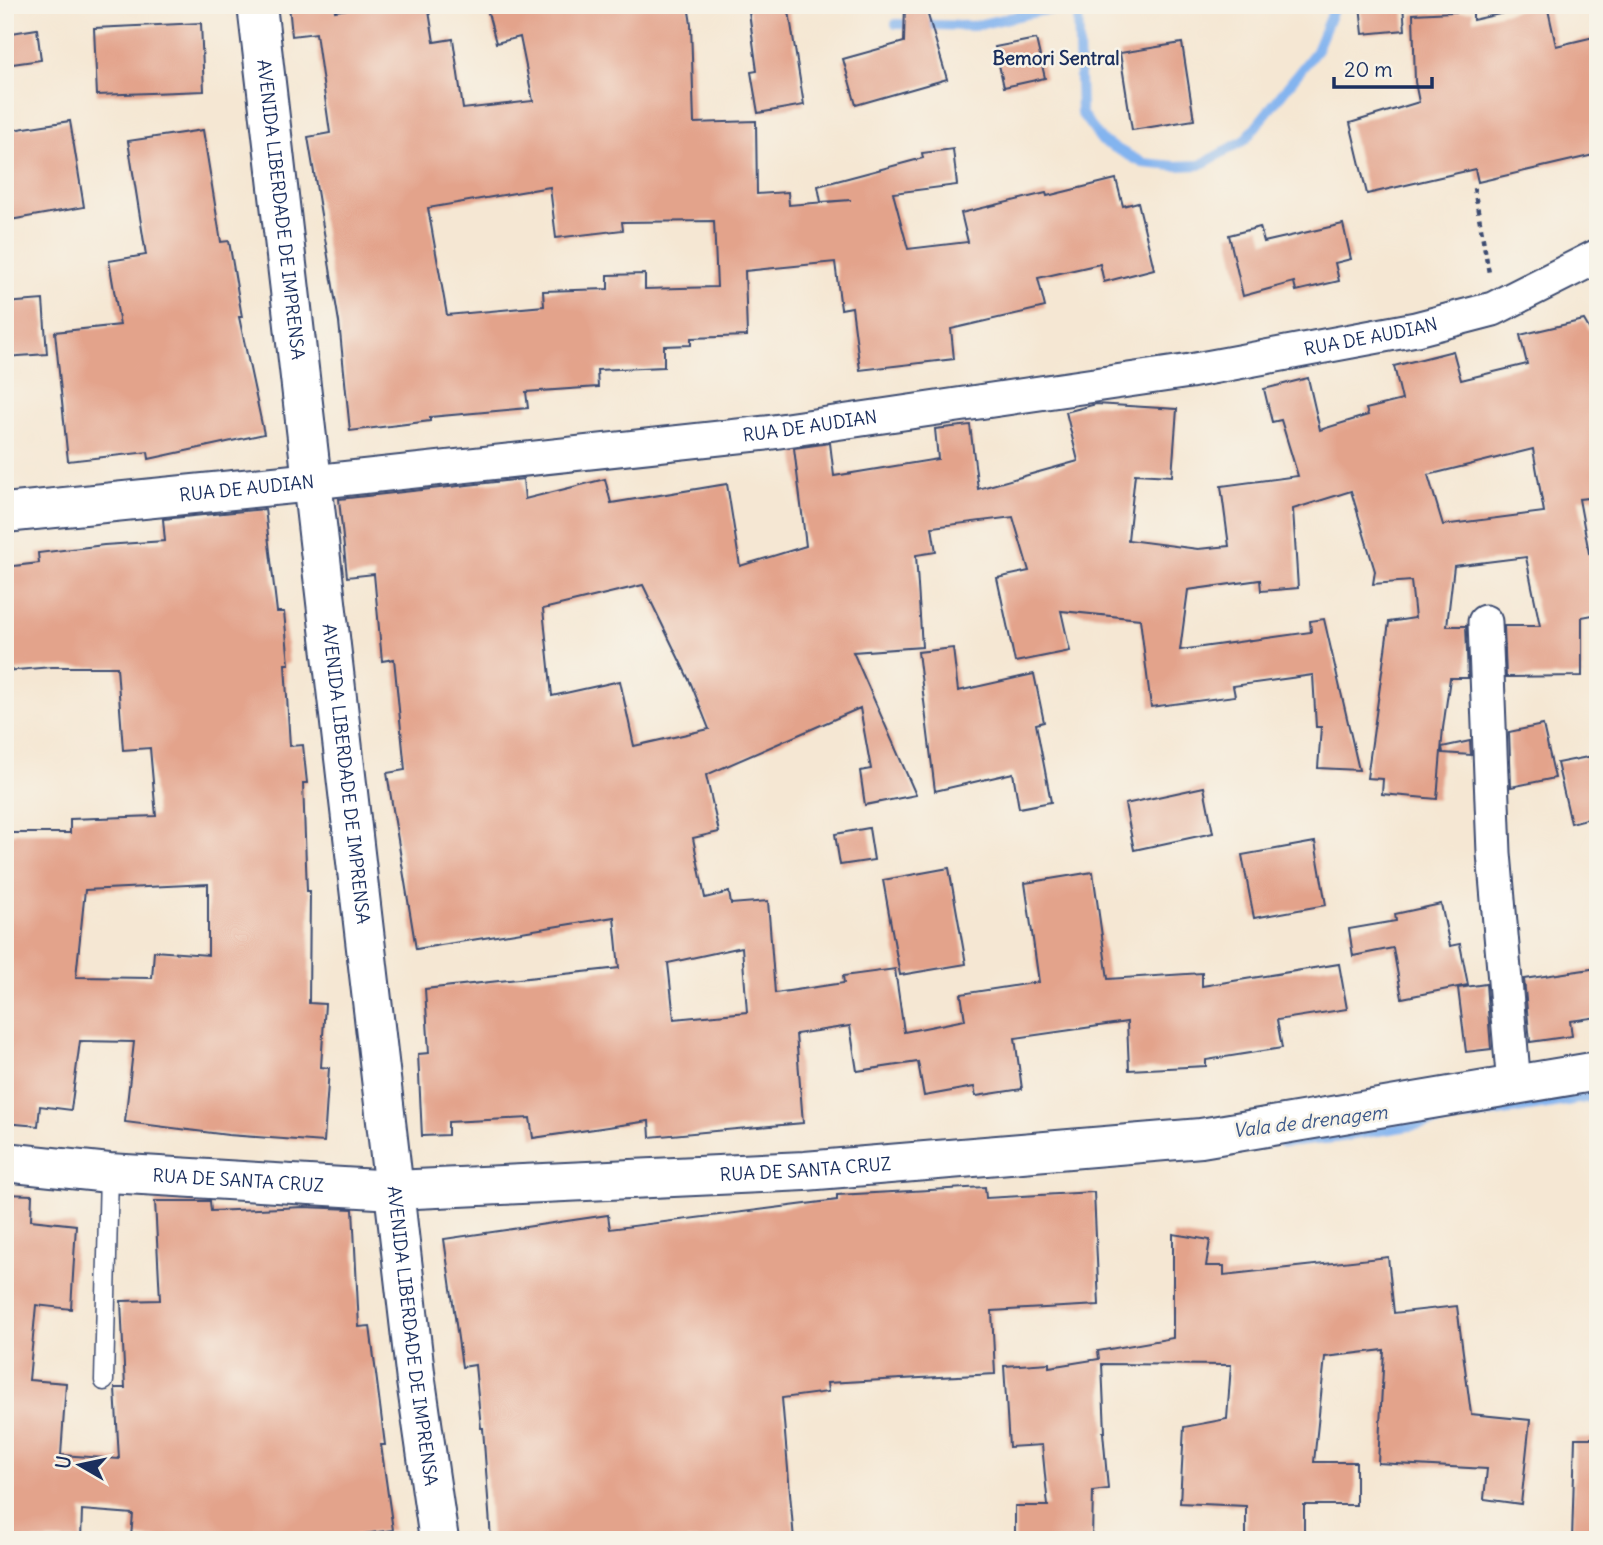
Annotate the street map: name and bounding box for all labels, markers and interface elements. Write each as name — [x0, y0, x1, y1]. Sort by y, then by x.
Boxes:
district label: Bemori Sentral — [992, 46, 1120, 70]
scale bar — [1334, 46, 1432, 90]
text: 20 m — [1344, 56, 1393, 83]
street label: AVENIDA LIBERDADE DE IMPRENSA — [252, 58, 310, 361]
street label: RUA DE AUDIAN — [1302, 312, 1440, 361]
street label: RUA DE AUDIAN — [741, 405, 878, 446]
street label: RUA DE AUDIAN — [178, 470, 315, 506]
street label: AVENIDA LIBERDADE DE IMPRENSA — [318, 622, 375, 925]
water label: Vala de drenagem — [1231, 1100, 1389, 1142]
street label: RUA DE SANTA CRUZ — [719, 1152, 892, 1186]
street label: RUA DE SANTA CRUZ — [152, 1164, 325, 1197]
street label: AVENIDA LIBERDADE DE IMPRENSA — [383, 1185, 443, 1487]
north arrow — [46, 1430, 116, 1500]
text: U — [50, 1454, 76, 1471]

